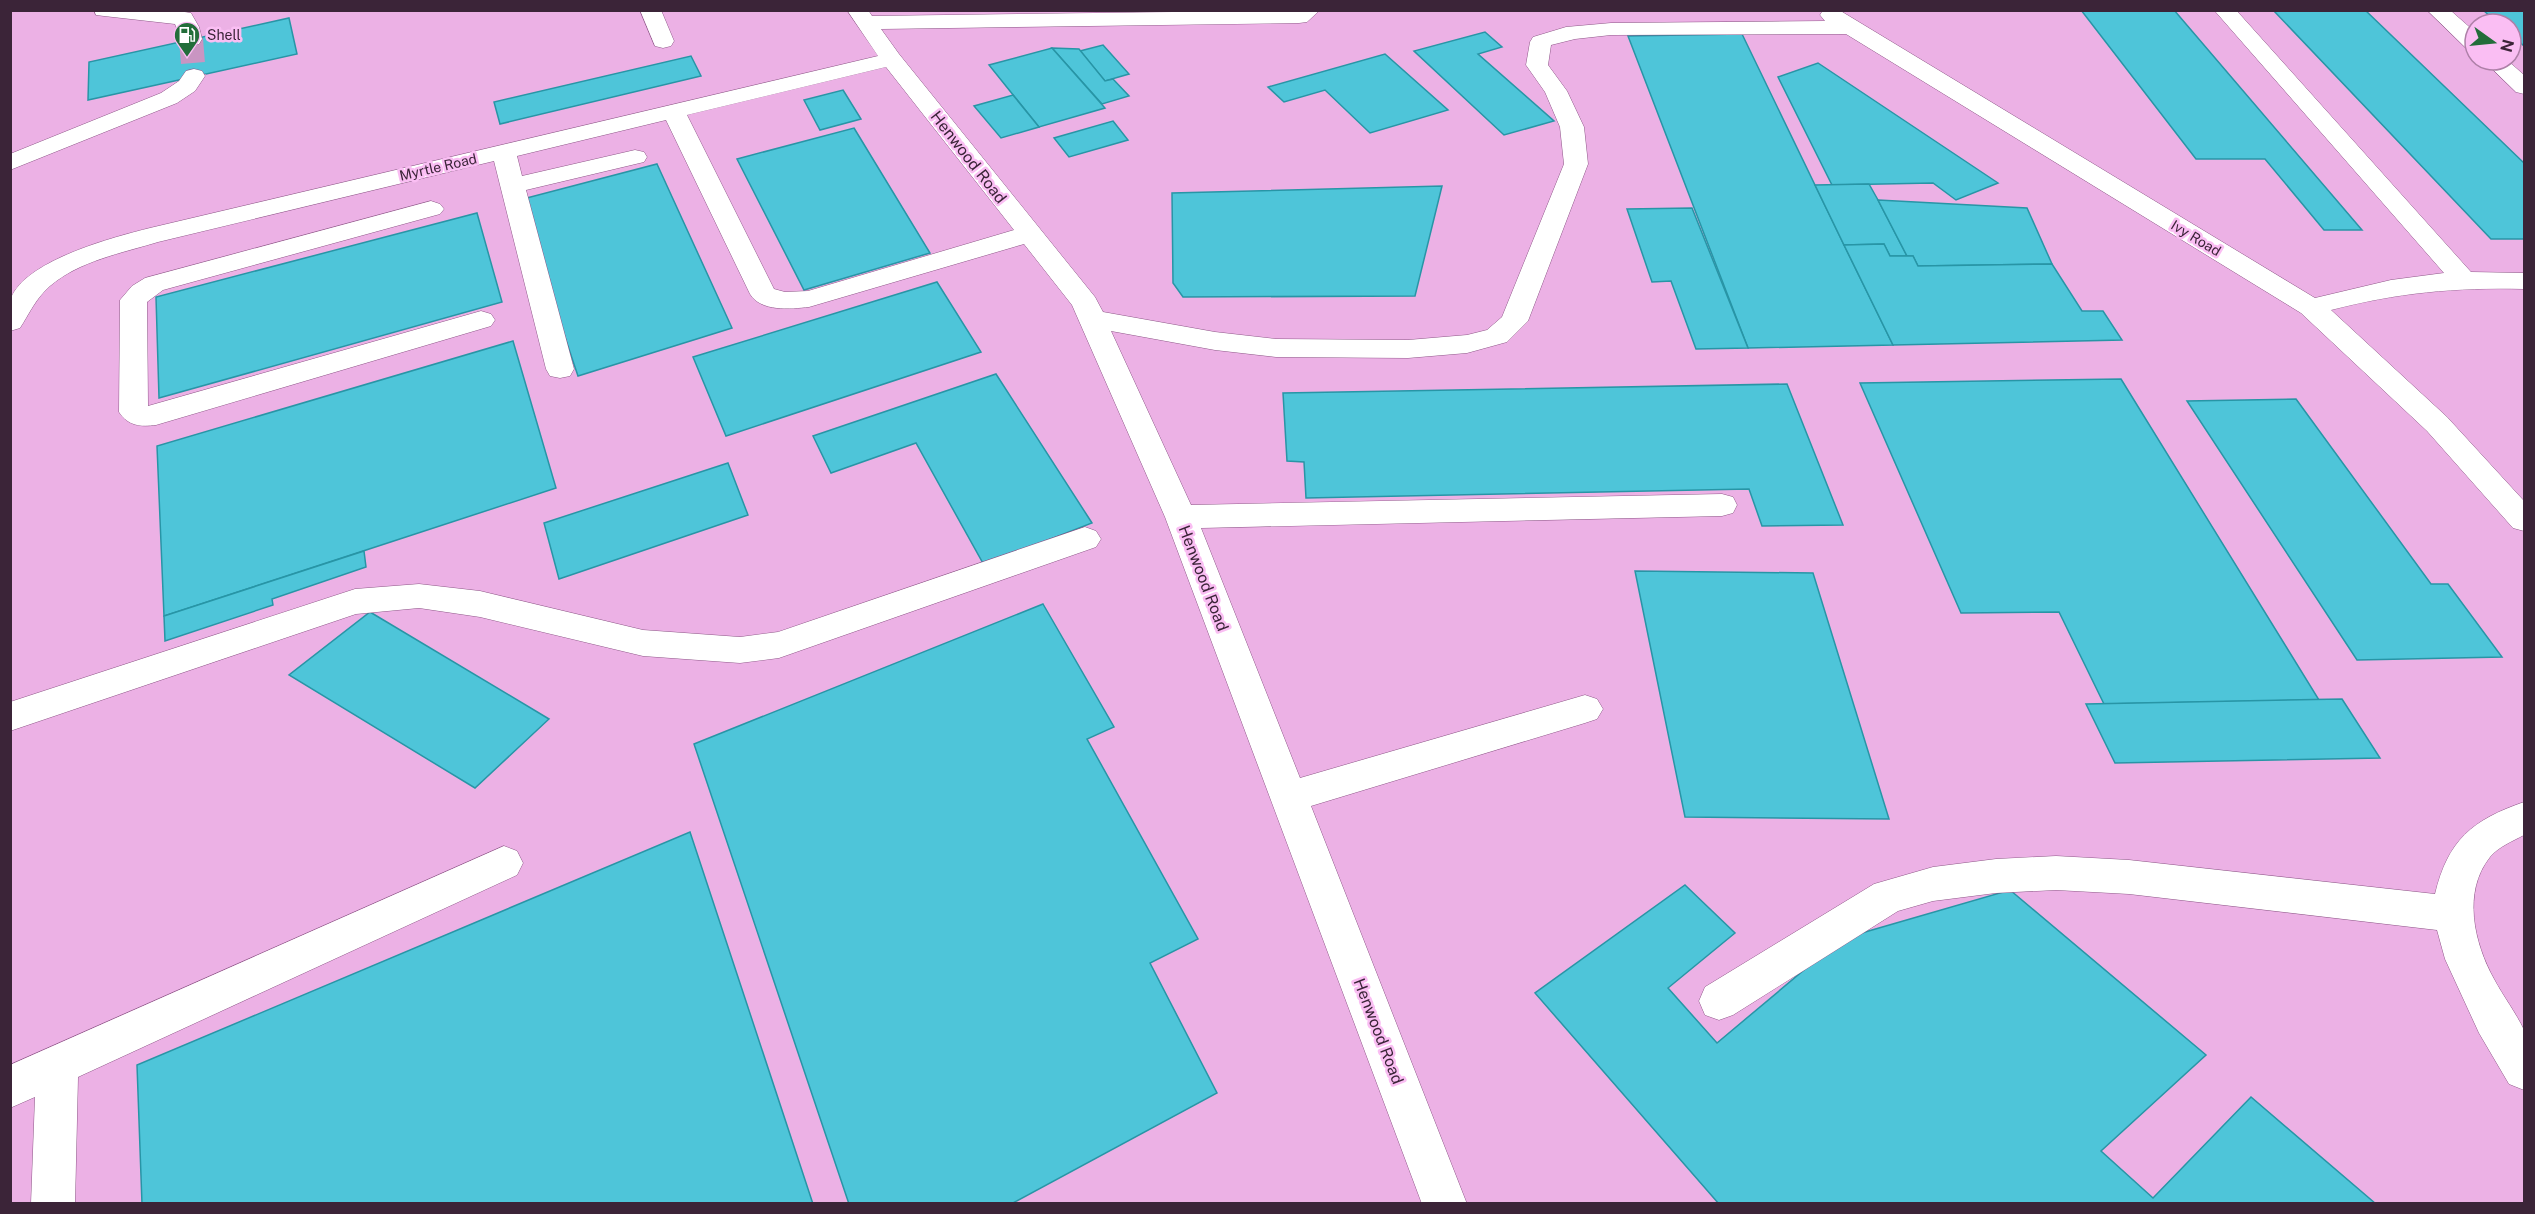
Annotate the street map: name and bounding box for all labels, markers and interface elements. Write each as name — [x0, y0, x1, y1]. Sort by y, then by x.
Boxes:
north arrow — [2463, 12, 2523, 72]
fuel station icon: Shell — [172, 20, 202, 58]
place label: Shell — [207, 27, 241, 43]
text: N — [2496, 37, 2518, 54]
street label: Henwood Road — [927, 107, 1011, 207]
street label: Myrtle Road — [398, 150, 478, 184]
street label: Ivy Road — [2168, 217, 2224, 259]
street label: Henwood Road — [1175, 523, 1232, 634]
street label: Henwood Road — [1350, 976, 1407, 1087]

